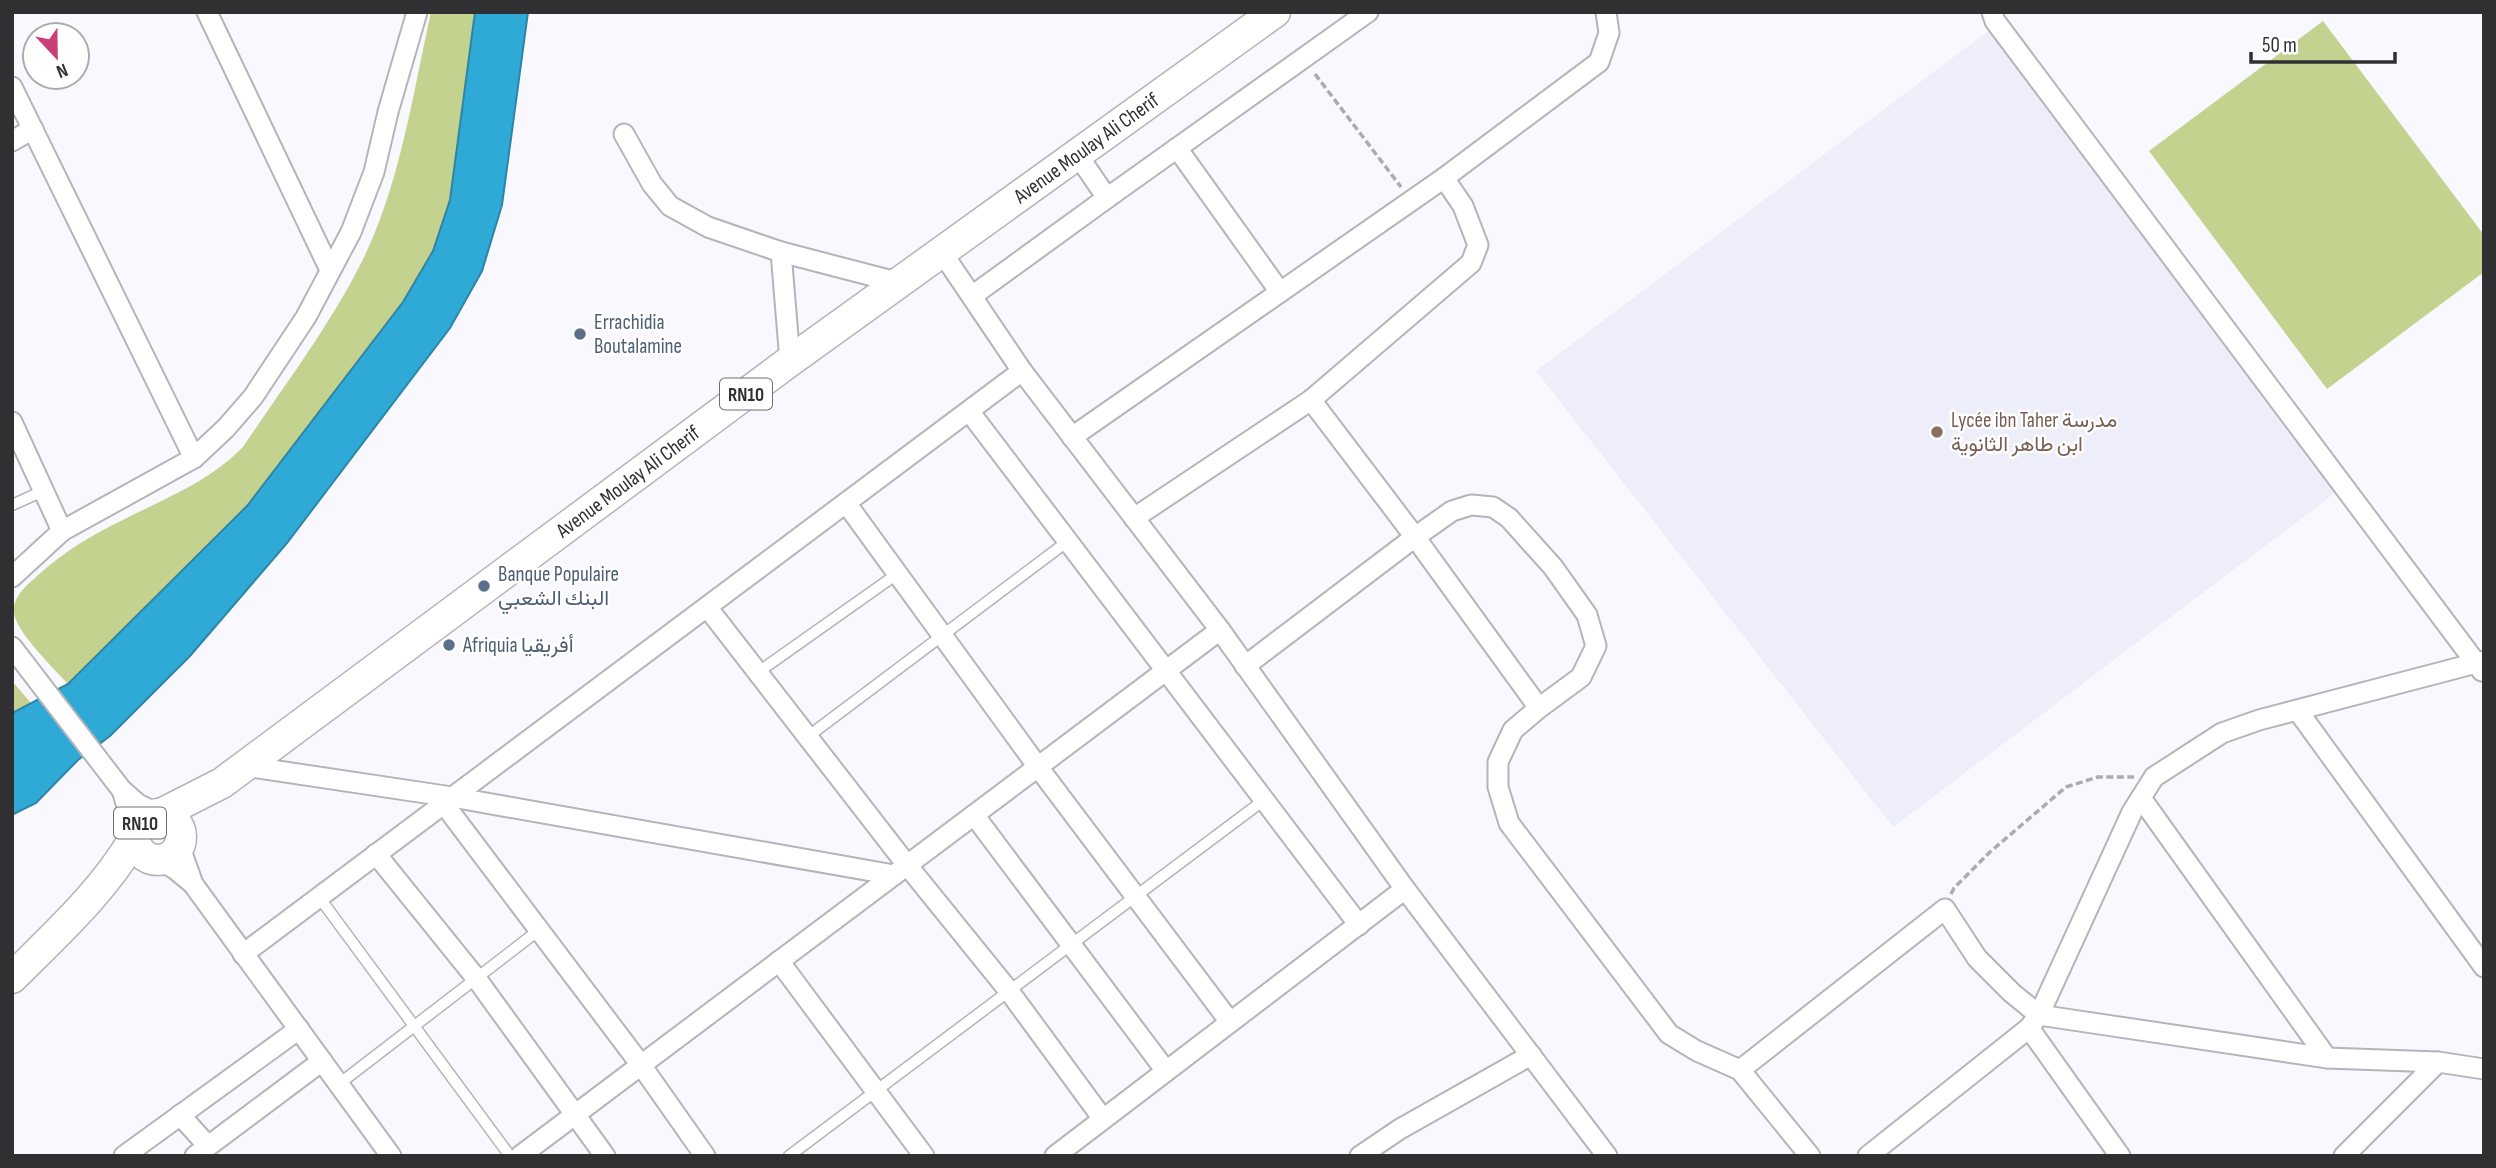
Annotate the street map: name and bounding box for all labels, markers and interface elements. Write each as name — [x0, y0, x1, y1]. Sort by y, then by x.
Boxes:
north arrow — [21, 21, 91, 91]
scale bar — [2251, 21, 2394, 65]
text: 50 m — [2262, 33, 2297, 58]
text: N — [53, 58, 71, 83]
street label: Avenue Moulay Ali Cherif — [1008, 87, 1165, 209]
place label: Errachidia Boutalamine — [594, 310, 682, 359]
marker: Errachidia Boutalamine — [572, 326, 588, 342]
road number: RN10 — [720, 378, 772, 410]
place label: Lycée ibn Taher مدرسة ابن طاهر الثانوية — [1951, 408, 2117, 457]
street label: Avenue Moulay Ali Cherif — [551, 420, 706, 544]
marker: Lycée ibn Taher مدرسة ابن طاهر الثانوية — [1929, 424, 1945, 440]
place label: Banque Populaire البنك الشعبي — [498, 562, 619, 615]
marker: Banque Populaire البنك الشعبي — [476, 578, 492, 594]
place label: Afriquia أفريقيا — [462, 633, 574, 658]
marker: Afriquia أفريقيا — [441, 637, 457, 653]
road number: RN10 — [114, 808, 166, 838]

